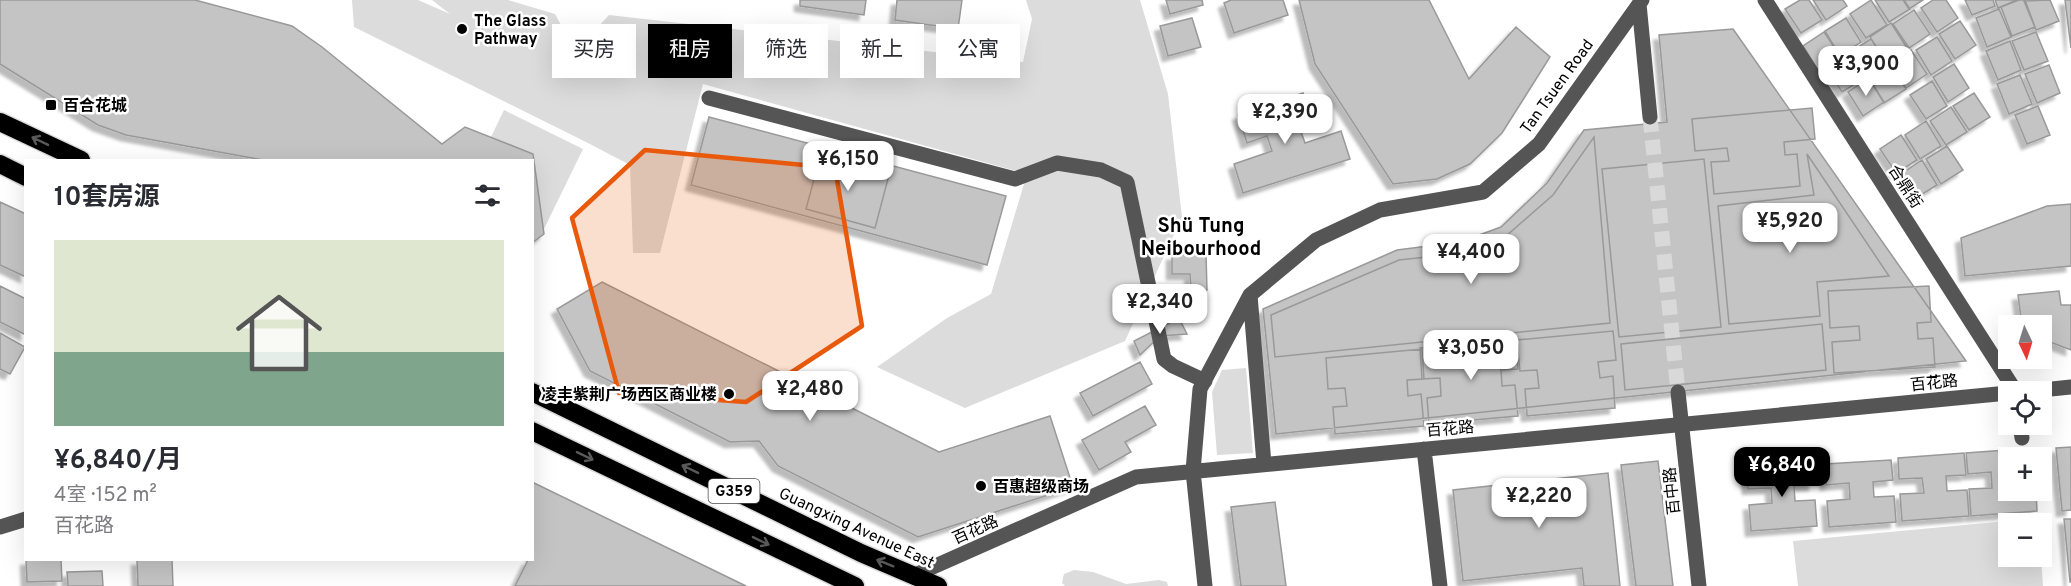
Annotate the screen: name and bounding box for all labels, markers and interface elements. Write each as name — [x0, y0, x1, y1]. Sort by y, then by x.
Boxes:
place label: The Glass Pathway — [474, 12, 546, 50]
marker: The Glass Pathway — [455, 22, 469, 36]
chip: 买房 — [552, 24, 636, 78]
chip: 租房 — [648, 24, 732, 78]
chip: 筛选 — [744, 24, 828, 78]
chip: 新上 — [840, 24, 924, 78]
chip: 公寓 — [936, 24, 1020, 78]
street label: Tan Tsuen Road — [1517, 36, 1599, 138]
pin: ¥3,900 — [1817, 46, 1915, 97]
text: ¥3,900 — [1832, 52, 1900, 78]
pin: ¥2,390 — [1236, 94, 1334, 145]
place label: 百合花城 — [63, 96, 127, 117]
marker: 百合花城 — [44, 98, 58, 112]
text: ¥2,390 — [1252, 100, 1318, 126]
one-way arrow — [32, 135, 50, 147]
pin: ¥6,150 — [799, 141, 897, 192]
text: ¥6,150 — [817, 147, 879, 173]
street label: 合鼎街 — [1883, 162, 1926, 213]
icon: filters — [471, 179, 504, 212]
text: 10套房源 — [54, 182, 160, 215]
pin: ¥5,920 — [1741, 203, 1839, 254]
text: ¥5,920 — [1756, 209, 1824, 235]
district label: Shü Tung Neibourhood — [1141, 214, 1261, 263]
pin: ¥4,400 — [1422, 234, 1520, 285]
text: ¥4,400 — [1436, 240, 1506, 266]
icon: home — [225, 279, 333, 387]
pin: ¥2,340 — [1111, 284, 1209, 335]
text: ¥2,340 — [1126, 290, 1194, 316]
north arrow — [1998, 315, 2052, 369]
map controls — [1998, 315, 2052, 567]
pin: ¥3,050 — [1422, 330, 1520, 381]
text: ¥3,050 — [1437, 336, 1505, 362]
pin: ¥2,480 — [761, 371, 859, 422]
street label: 百花路 — [1909, 372, 1959, 396]
text: ¥2,480 — [776, 377, 844, 403]
button: locate — [1998, 381, 2052, 435]
place label: 凌丰紫荆广场西区商业楼 — [541, 386, 717, 406]
marker: 凌丰紫荆广场西区商业楼 — [722, 387, 736, 401]
street label: 百花路 — [1425, 418, 1475, 442]
text: ¥6,840/月 — [54, 445, 182, 478]
pin: ¥6,840 — [1733, 447, 1831, 498]
button: + — [1998, 447, 2052, 501]
one-way arrow — [576, 451, 594, 463]
text: ¥6,840 — [1748, 453, 1816, 479]
one-way arrow — [681, 463, 699, 475]
street label: 百中路 — [1661, 466, 1685, 516]
place label: 百惠超级商场 — [993, 478, 1089, 498]
pin: ¥2,220 — [1490, 478, 1588, 529]
road number: G359 — [708, 479, 760, 503]
marker: 百惠超级商场 — [974, 479, 988, 493]
text: 4室 · 152 m² — [54, 483, 157, 509]
street label: Guangxing Avenue East — [775, 484, 937, 574]
text: ¥2,220 — [1506, 484, 1572, 510]
street label: 百花路 — [950, 512, 1002, 550]
button: − — [1998, 513, 2052, 567]
text: 百花路 — [54, 514, 114, 540]
one-way arrow — [752, 535, 770, 547]
one-way arrow — [876, 557, 894, 568]

